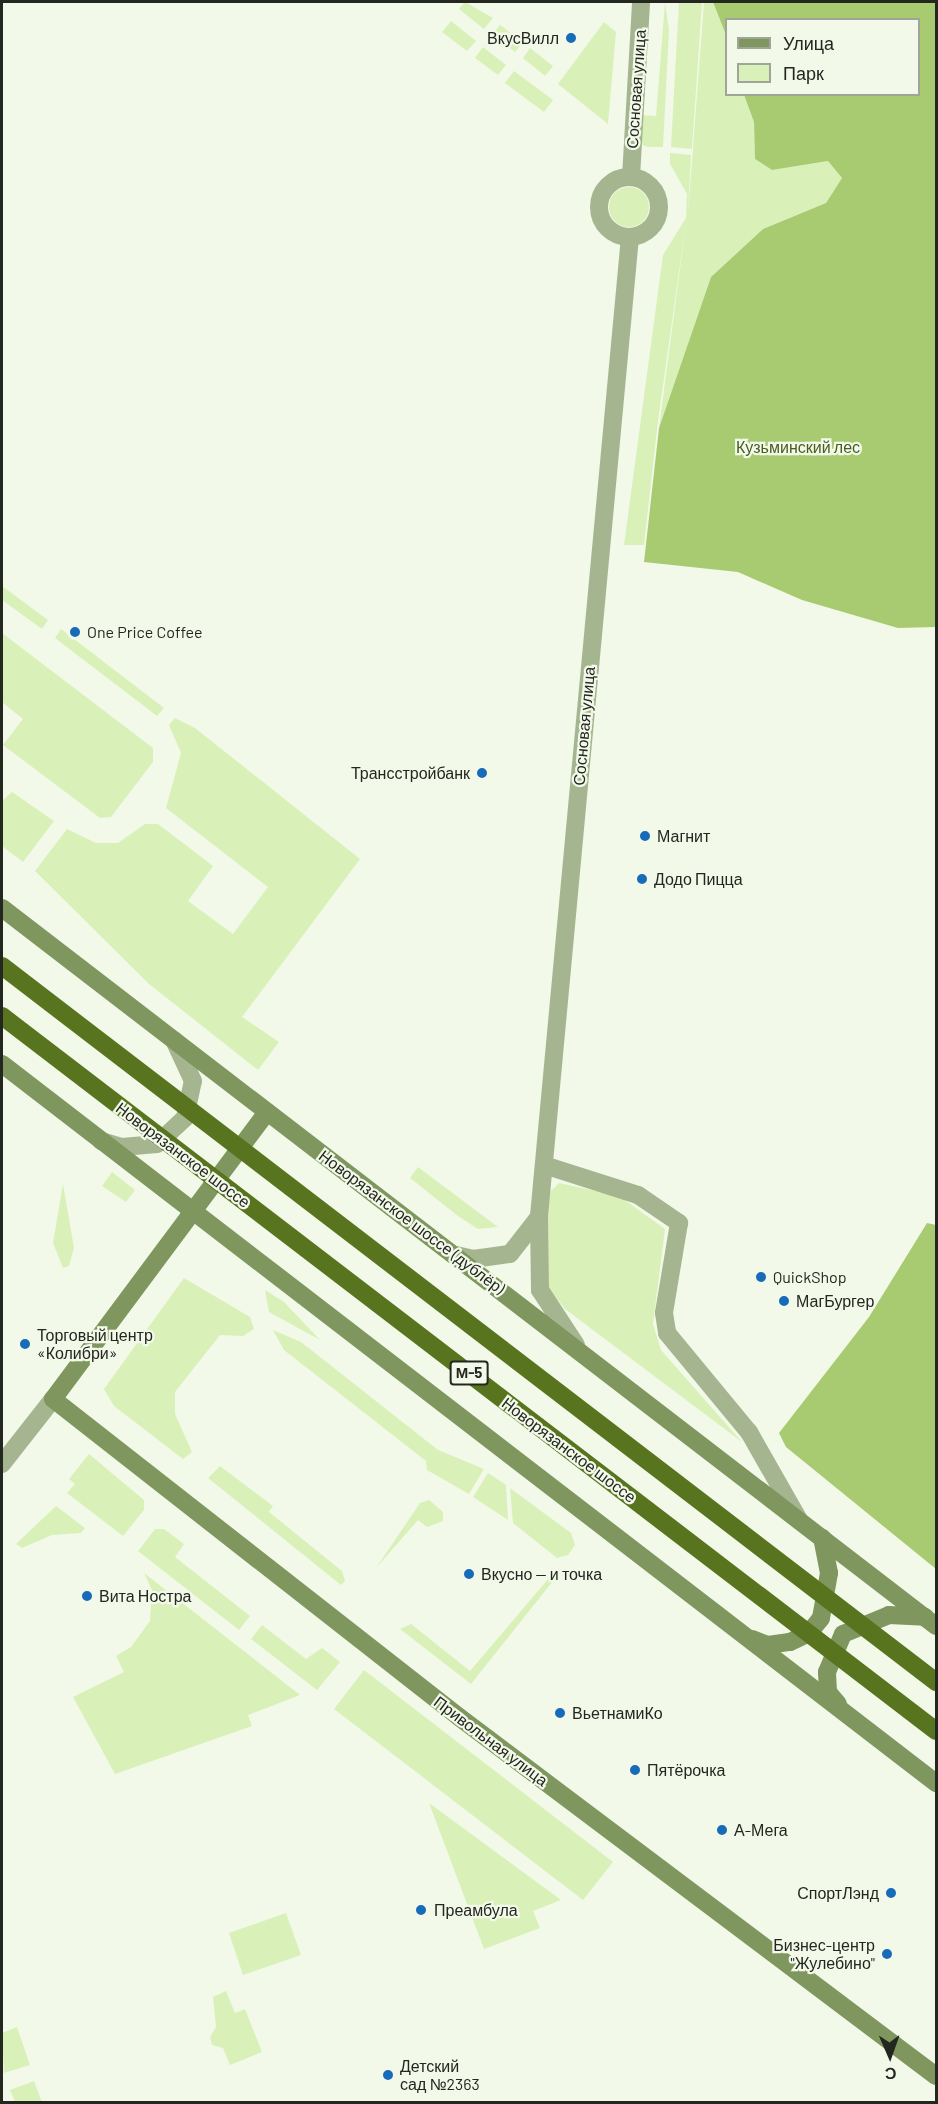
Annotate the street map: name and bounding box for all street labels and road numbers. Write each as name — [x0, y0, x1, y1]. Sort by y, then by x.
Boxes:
street label: Сосновая улица — [622, 29, 650, 149]
street label: Сосновая улица — [569, 666, 599, 786]
street label: Новорязанское шоссе — [112, 1098, 254, 1212]
street label: Новорязанское шоссе (дублёр) — [315, 1146, 509, 1298]
road number: М-5 — [450, 1361, 488, 1385]
street label: Новорязанское шоссе — [498, 1393, 640, 1507]
street label: Привольная улица — [430, 1692, 552, 1790]

